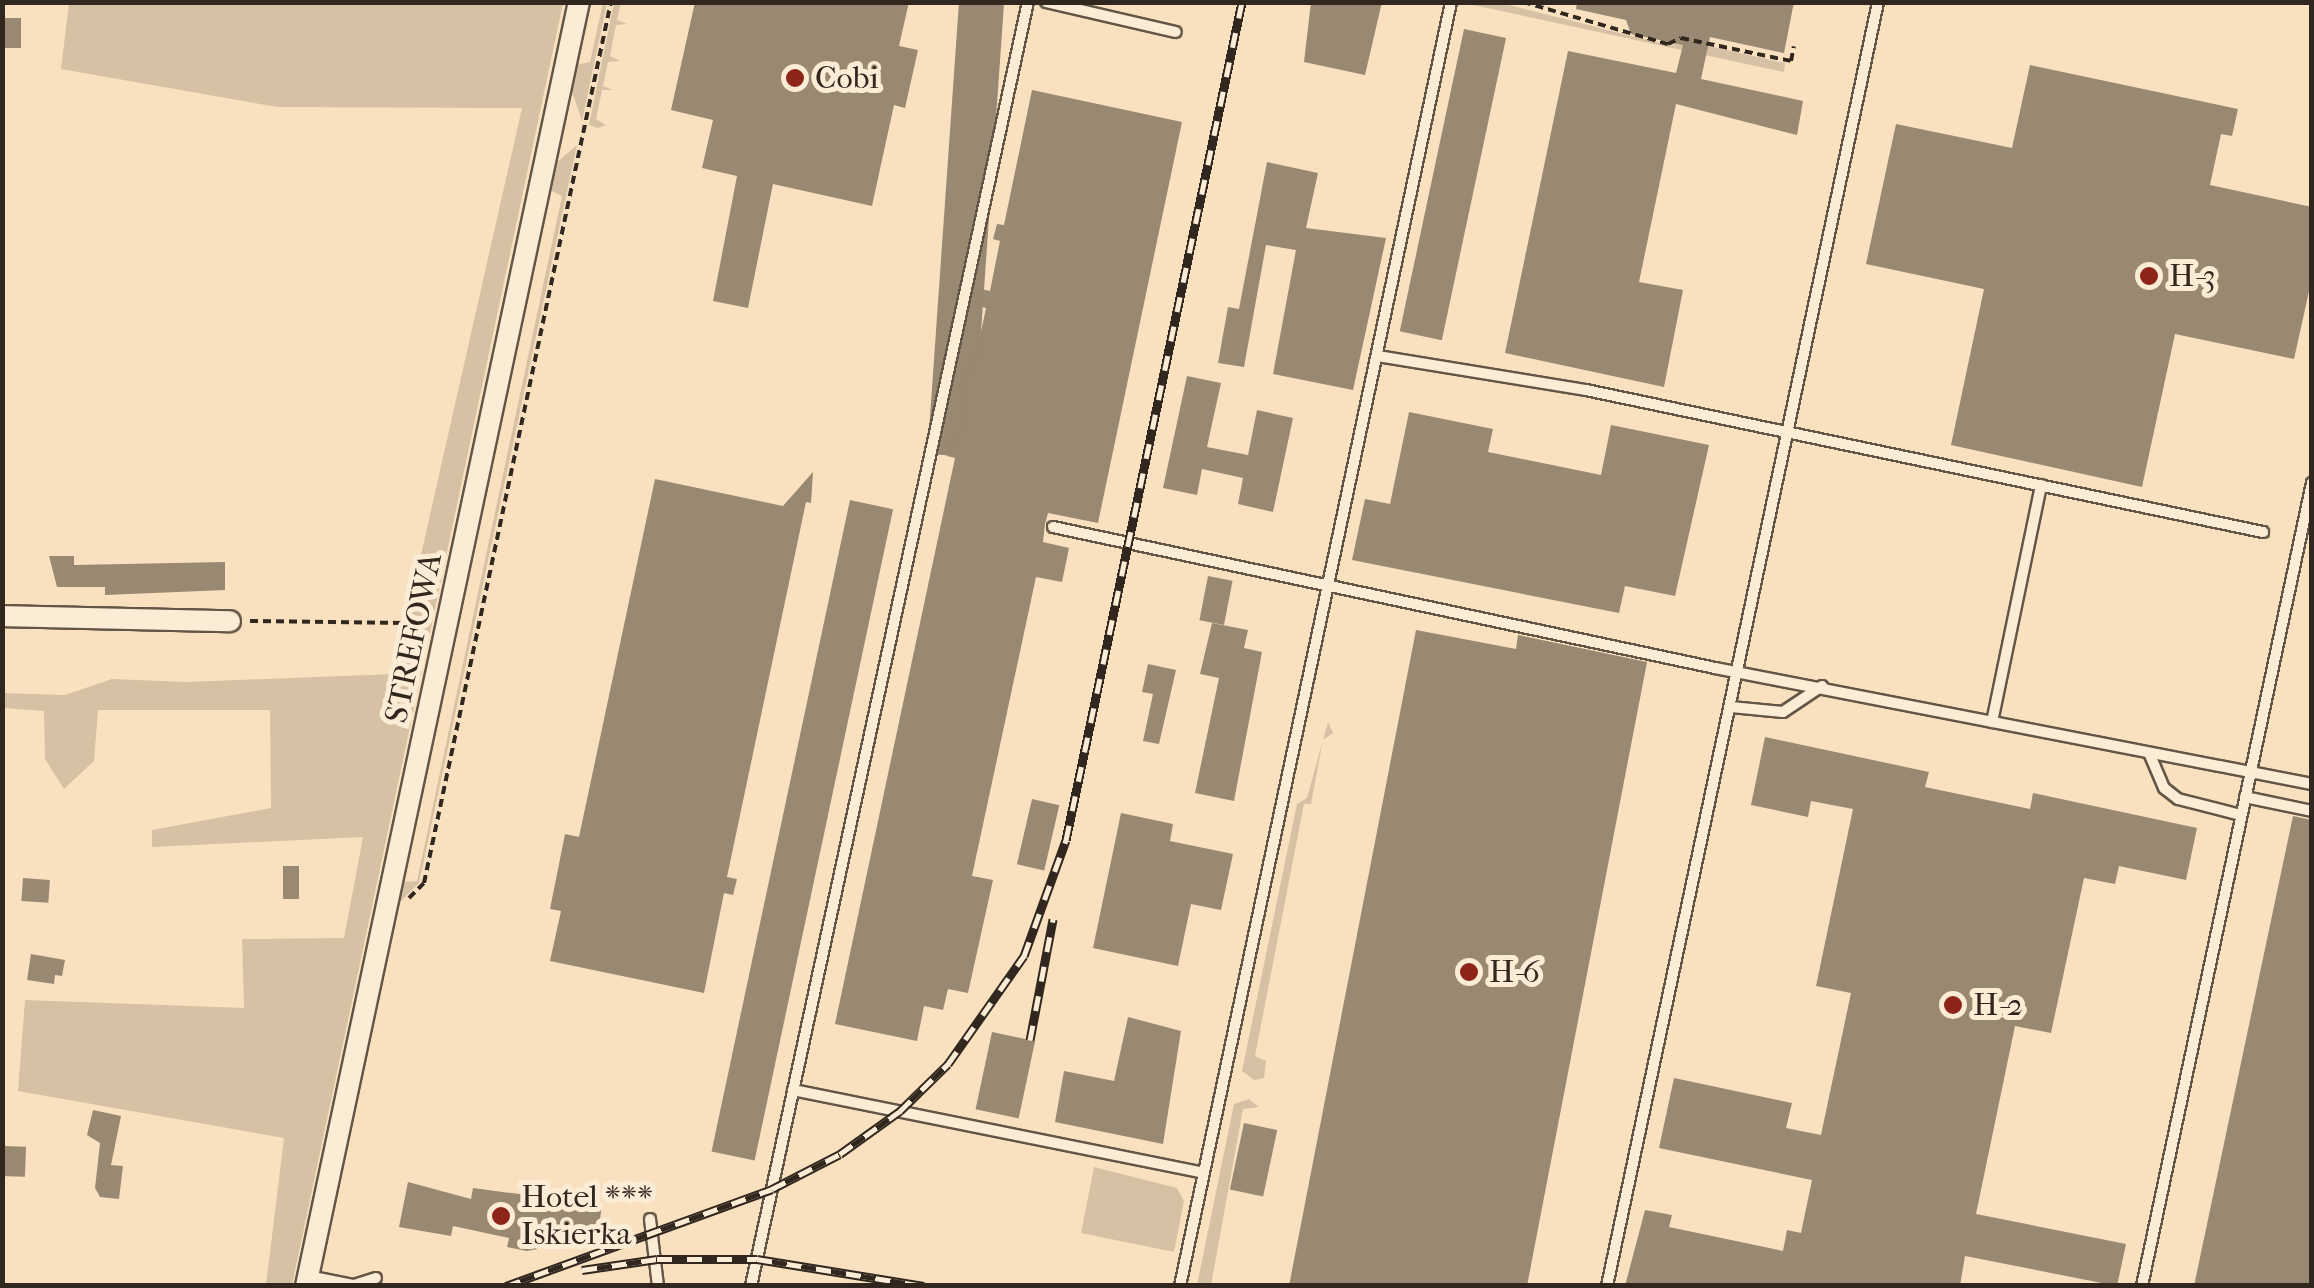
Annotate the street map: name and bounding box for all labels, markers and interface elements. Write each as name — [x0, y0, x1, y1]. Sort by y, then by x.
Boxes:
place label: Cobi — [815, 59, 879, 97]
marker: Cobi — [784, 67, 806, 89]
place label: H-3 — [2169, 257, 2216, 295]
marker: H-3 — [2138, 265, 2160, 287]
street label: STREFOWA — [377, 550, 451, 726]
place label: H-6 — [1489, 953, 1540, 991]
marker: H-6 — [1458, 961, 1480, 983]
place label: H-2 — [1973, 986, 2023, 1024]
marker: H-2 — [1942, 994, 1964, 1016]
place label: Hotel *** Iskierka — [521, 1179, 653, 1254]
marker: Hotel *** Iskierka — [490, 1205, 512, 1227]

